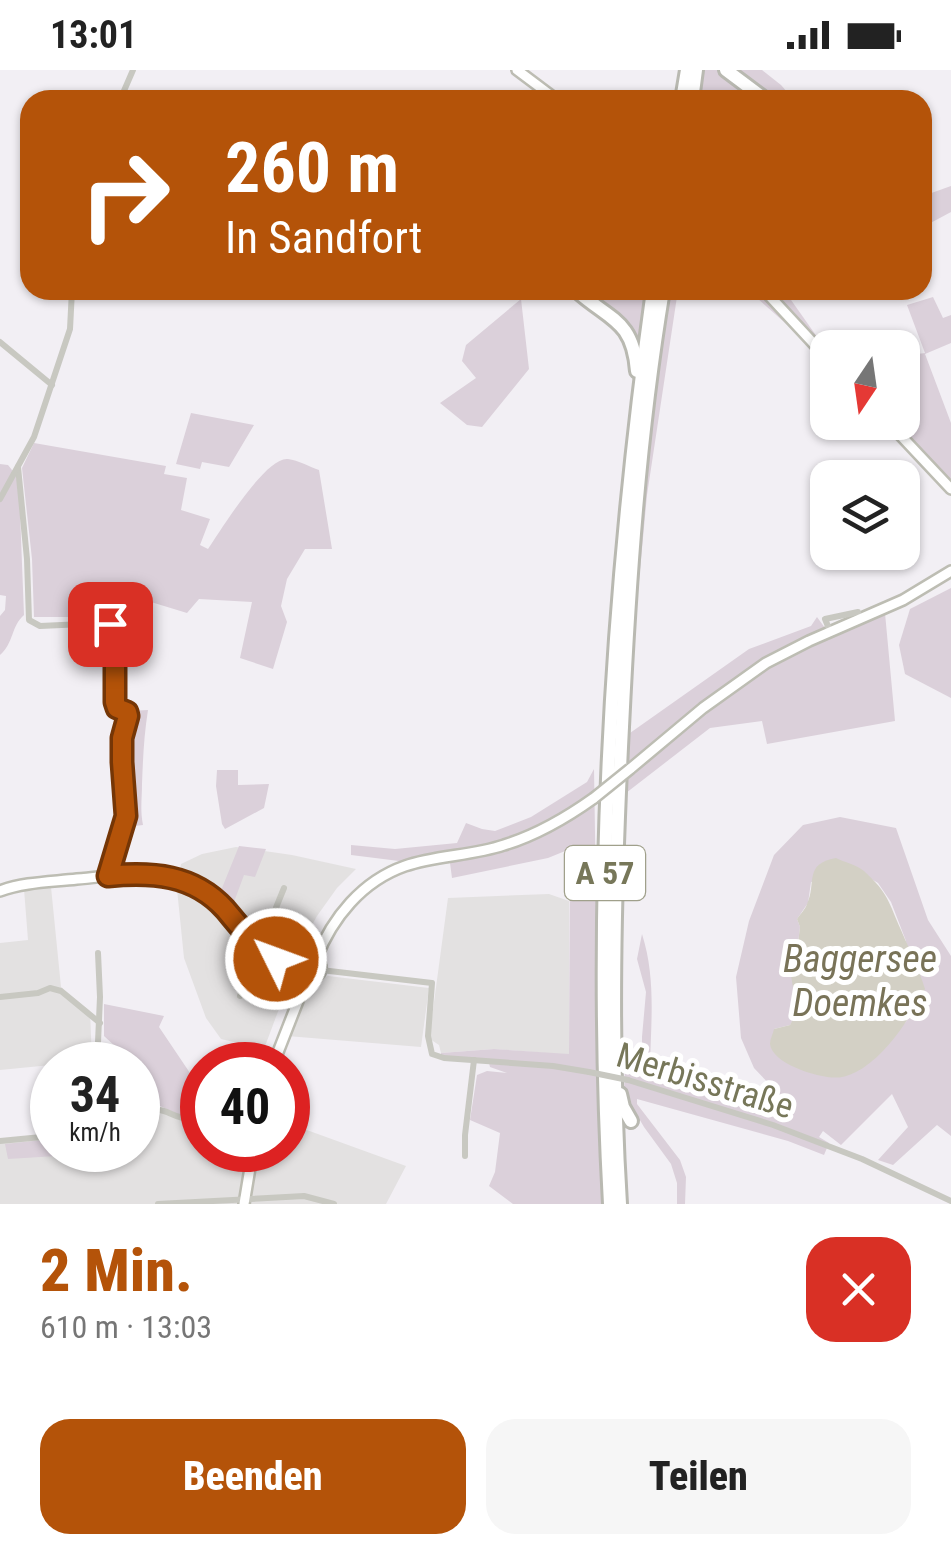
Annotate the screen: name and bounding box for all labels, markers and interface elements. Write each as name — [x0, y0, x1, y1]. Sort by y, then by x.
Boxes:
text: 13:01 — [50, 13, 137, 57]
text: 260 m — [225, 127, 399, 209]
icon: right — [60, 130, 190, 260]
text: In Sandfort — [225, 211, 422, 264]
north arrow — [810, 330, 920, 440]
map controls — [810, 330, 920, 570]
button: layers — [810, 460, 920, 570]
pin — [68, 582, 153, 667]
icon: arrive — [83, 597, 138, 652]
road number: A 57 — [565, 846, 645, 900]
position arrow — [224, 907, 328, 1011]
water label: Baggersee Doemkes — [783, 937, 937, 1025]
street label: Merbisstraße — [612, 1035, 798, 1127]
speed limit sign: 40 — [180, 1042, 310, 1172]
text: 34 — [70, 1066, 120, 1124]
text: km/h — [69, 1118, 121, 1147]
text: 2 Min. — [40, 1235, 193, 1306]
button: close — [806, 1237, 911, 1342]
text: 610 m · 13:03 — [40, 1308, 212, 1346]
button: Beenden — [40, 1419, 466, 1534]
button: Teilen — [486, 1419, 911, 1534]

